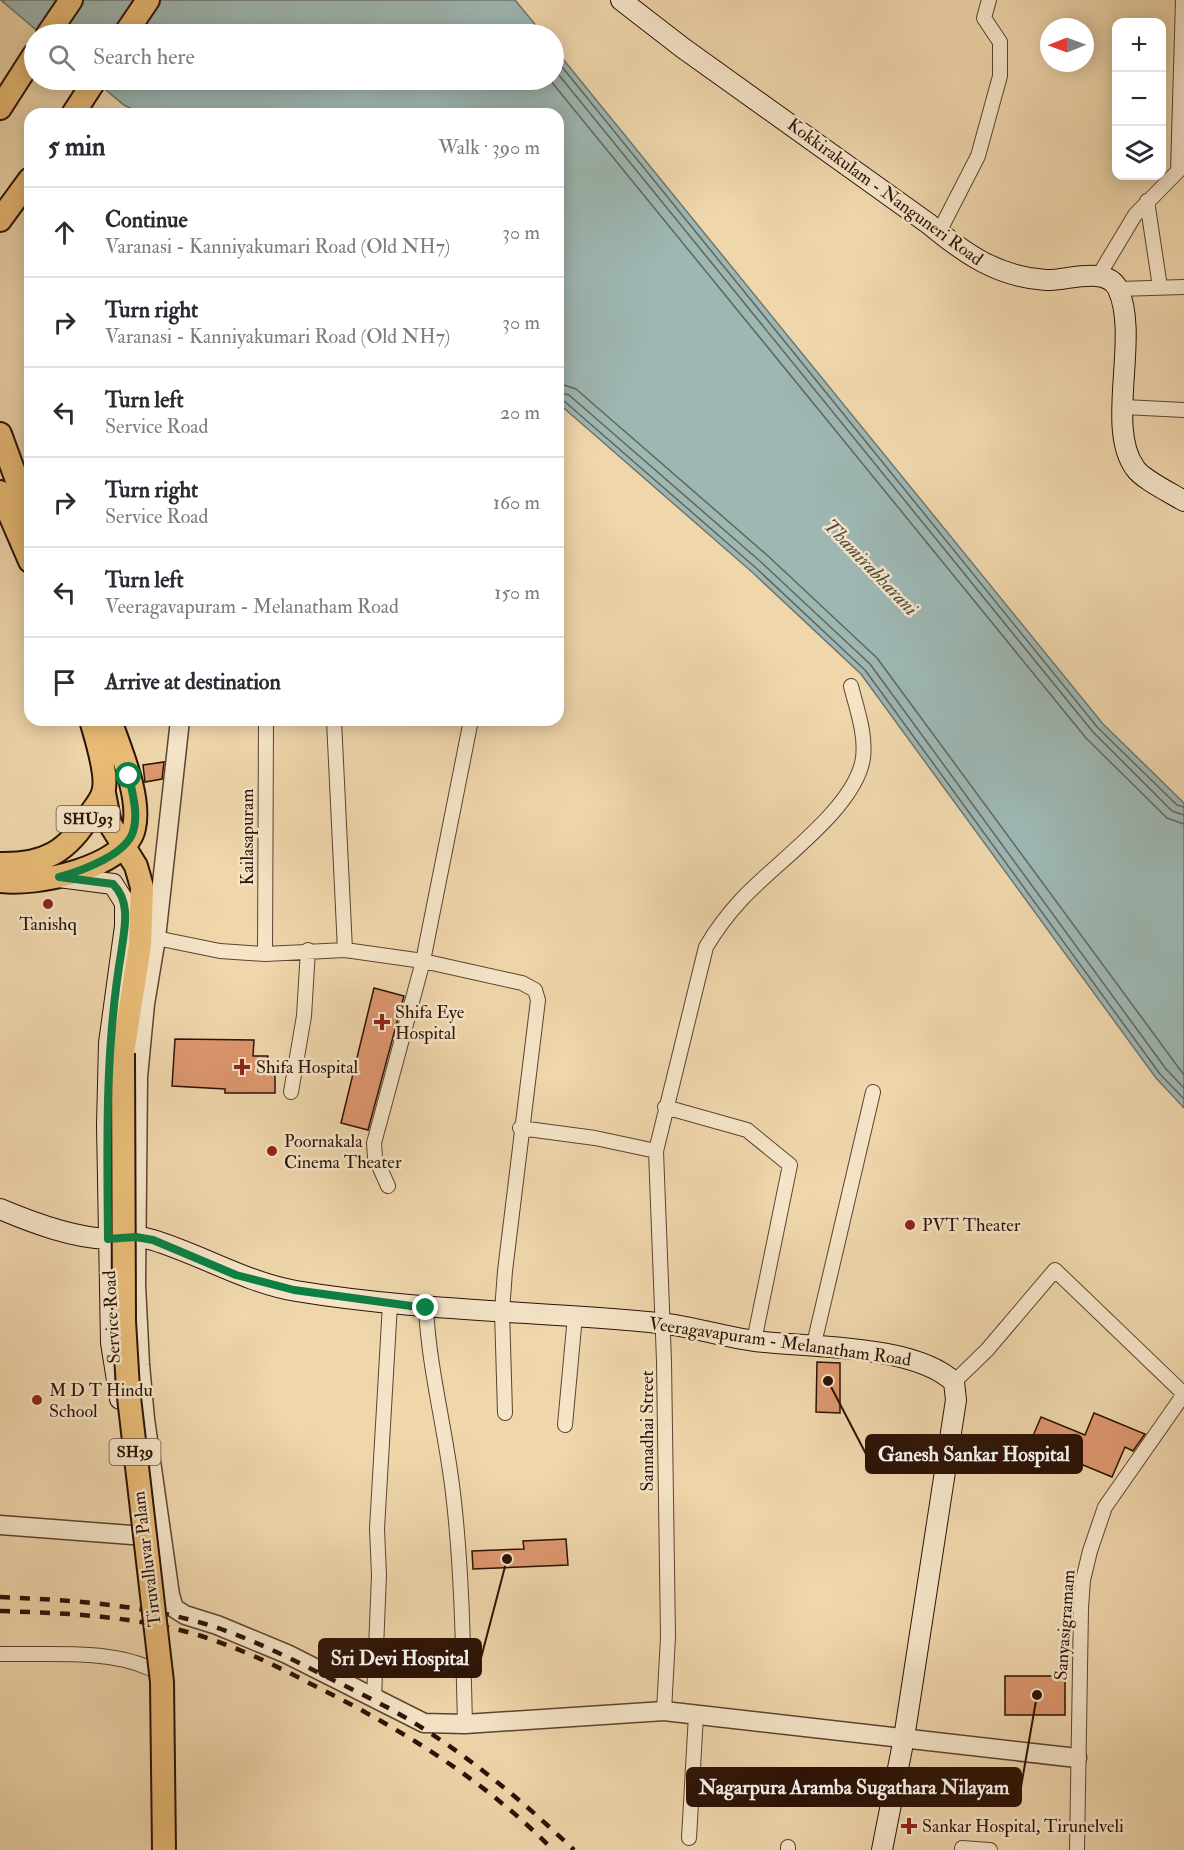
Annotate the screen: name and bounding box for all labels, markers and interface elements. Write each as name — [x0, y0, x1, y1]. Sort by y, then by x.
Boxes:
north arrow — [1040, 18, 1094, 72]
map controls — [1112, 18, 1166, 180]
button: + — [1112, 18, 1166, 72]
search box — [24, 24, 564, 90]
icon: search — [45, 41, 78, 74]
text: Search here — [93, 43, 195, 71]
button: − — [1112, 72, 1166, 126]
street label: Kokkirakulam - Nanguneri Road — [783, 113, 987, 271]
button: layers — [1112, 126, 1166, 180]
text: 5 min — [48, 131, 105, 163]
text: Walk · 390 m — [438, 135, 540, 160]
text: Continue — [105, 206, 188, 234]
icon: ahead — [48, 216, 81, 249]
text: 30 m — [502, 220, 540, 245]
text: Varanasi - Kanniyakumari Road (Old NH7) — [105, 234, 450, 259]
text: Turn right — [105, 296, 198, 324]
icon: right — [48, 306, 81, 339]
text: 30 m — [502, 310, 540, 335]
text: Varanasi - Kanniyakumari Road (Old NH7) — [105, 324, 450, 349]
text: Turn left — [105, 386, 184, 414]
icon: left — [48, 396, 81, 429]
text: 20 m — [500, 400, 540, 425]
text: Service Road — [105, 414, 208, 439]
text: Turn right — [105, 476, 198, 504]
icon: right — [48, 486, 81, 519]
text: 160 m — [493, 490, 540, 515]
text: Service Road — [105, 504, 208, 529]
water label: Thamirabharani — [818, 513, 924, 621]
text: Turn left — [105, 566, 184, 594]
icon: left — [48, 576, 81, 609]
text: 150 m — [494, 580, 540, 605]
text: Veeragavapuram - Melanatham Road — [105, 594, 399, 619]
icon: arrive — [48, 666, 81, 699]
text: Arrive at destination — [105, 668, 281, 696]
route start — [115, 762, 141, 788]
street label: Kailasapuram — [236, 789, 259, 885]
road number: SHU93 — [56, 806, 119, 832]
marker: Tanishq — [41, 897, 55, 911]
place label: Tanishq — [19, 913, 77, 936]
place label: Shifa Eye Hospital — [395, 1001, 465, 1045]
marker: Shifa Eye Hospital — [373, 1013, 391, 1031]
place label: Shifa Hospital — [256, 1056, 359, 1079]
marker: Shifa Hospital — [233, 1058, 251, 1076]
place label: Poornakala Cinema Theater — [284, 1130, 402, 1174]
marker: Poornakala Cinema Theater — [265, 1144, 279, 1158]
place label: PVT Theater — [922, 1214, 1021, 1237]
marker: PVT Theater — [903, 1218, 917, 1232]
street label: Service Road — [98, 1270, 126, 1364]
route end — [412, 1294, 438, 1320]
street label: Veeragavapuram - Melanatham Road — [647, 1312, 913, 1372]
street label: Sannadhai Street — [636, 1370, 659, 1492]
place label: M D T Hindu School — [49, 1379, 153, 1423]
marker: M D T Hindu School — [30, 1393, 44, 1407]
callout: Ganesh Sankar Hospital — [866, 1435, 1082, 1473]
road number: SH39 — [110, 1439, 160, 1465]
text: Ganesh Sankar Hospital — [878, 1442, 1071, 1468]
street label: Tiruvalluvar Palam — [127, 1490, 167, 1628]
street label: Sanyasigramam — [1050, 1569, 1080, 1681]
callout: Sri Devi Hospital — [319, 1639, 481, 1677]
text: Sri Devi Hospital — [331, 1646, 470, 1672]
callout: Nagarpura Aramba Sugathara Nilayam — [687, 1768, 1021, 1806]
text: Nagarpura Aramba Sugathara Nilayam — [698, 1775, 1010, 1801]
place label: Sankar Hospital, Tirunelveli — [922, 1815, 1124, 1838]
marker: Sankar Hospital, Tirunelveli — [900, 1817, 918, 1835]

